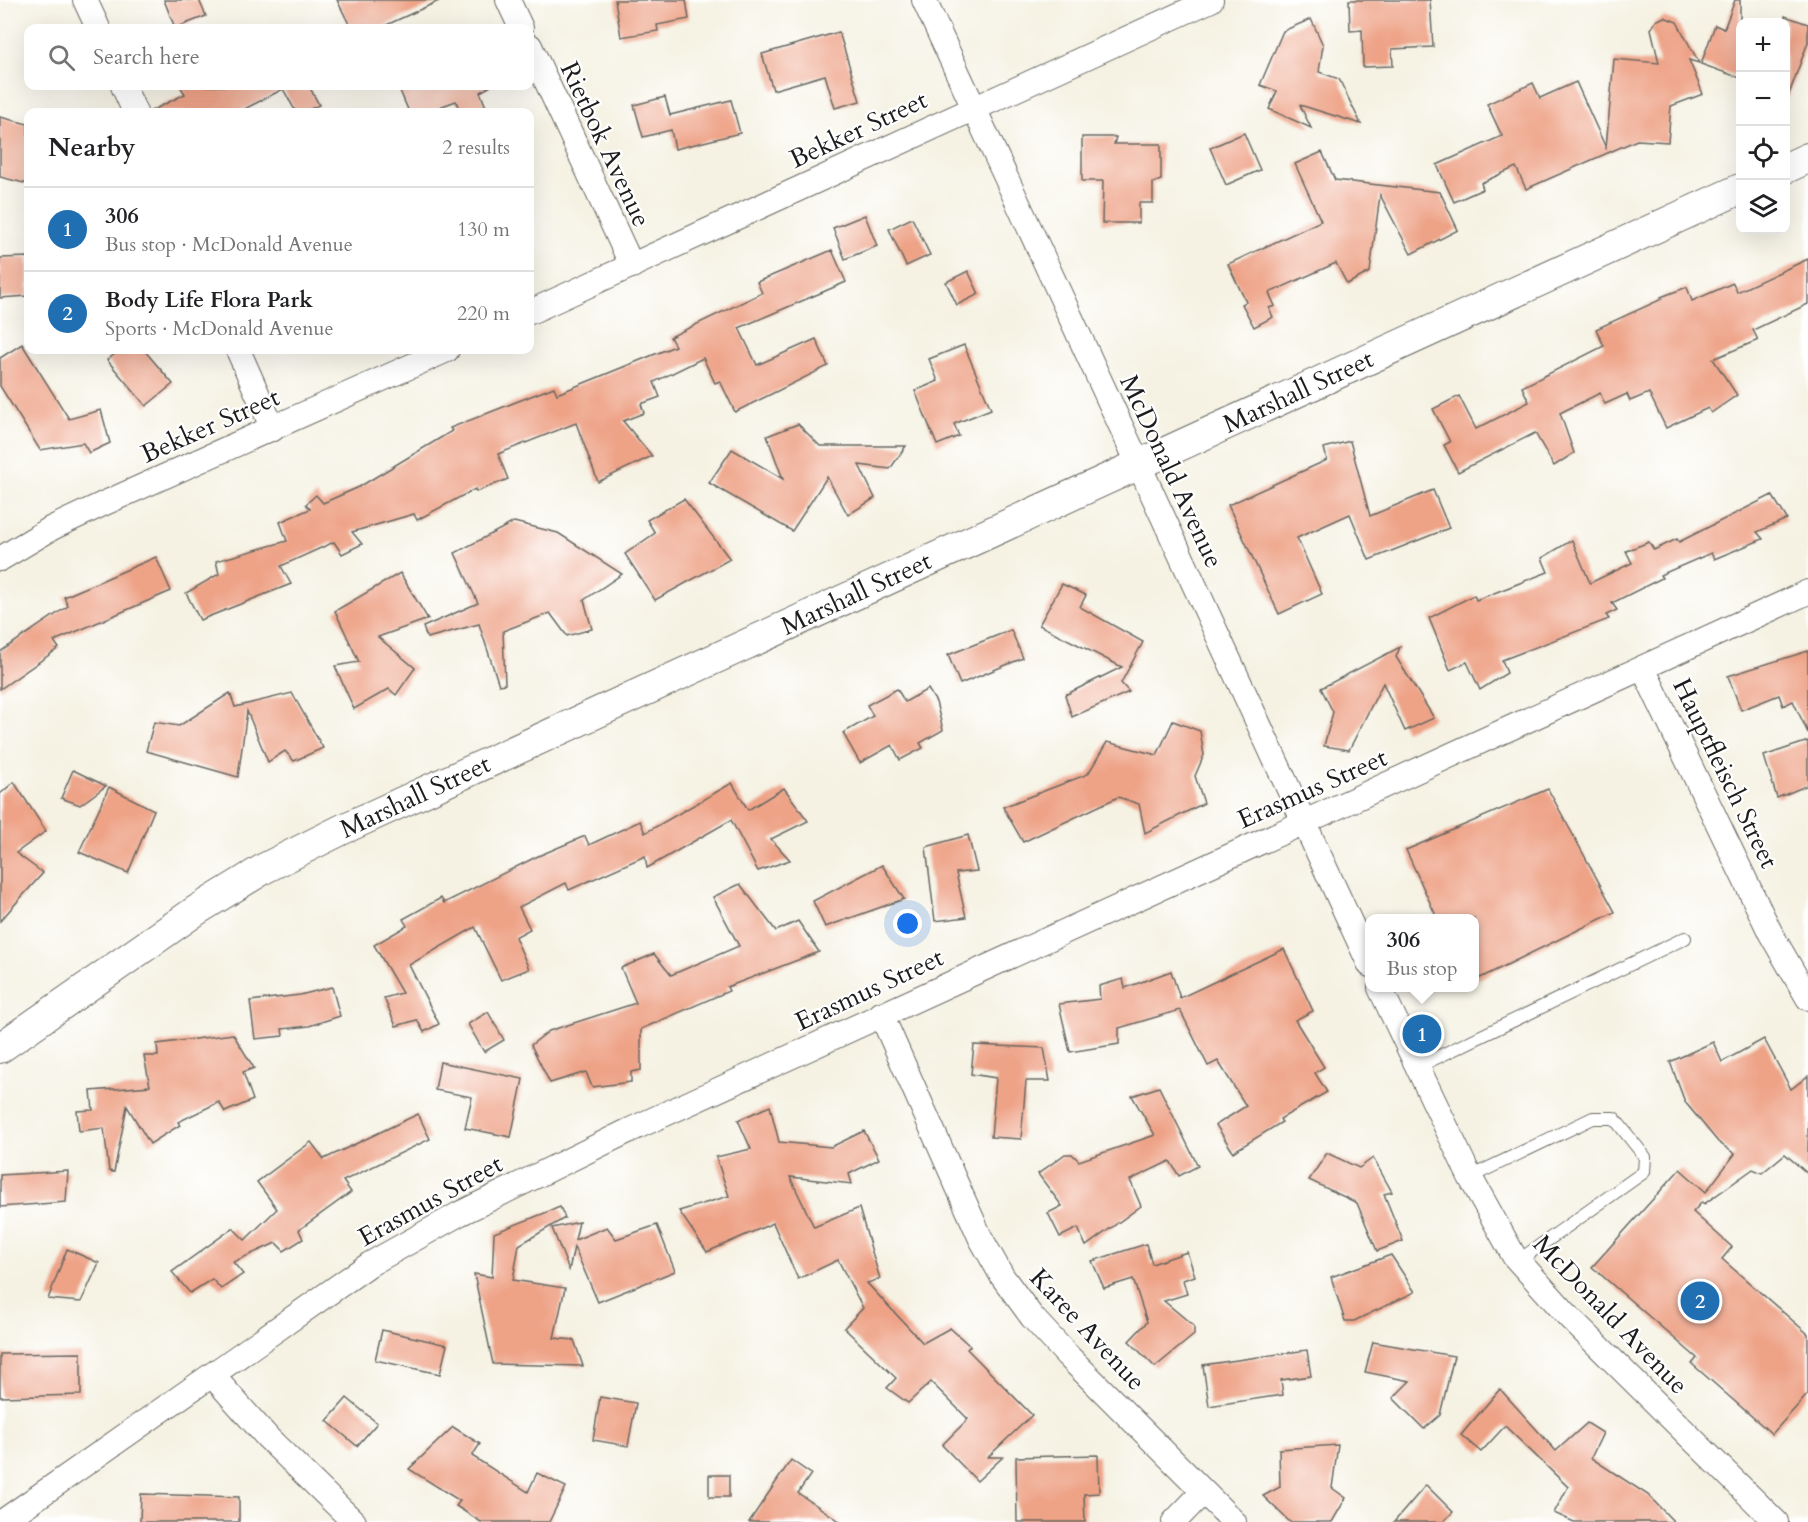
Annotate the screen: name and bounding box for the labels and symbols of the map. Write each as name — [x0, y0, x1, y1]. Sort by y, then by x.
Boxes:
street label: Rietbok Avenue — [552, 56, 659, 233]
street label: Bekker Street — [784, 82, 933, 177]
street label: Marshall Street — [1217, 341, 1379, 442]
street label: McDonald Avenue — [1111, 369, 1232, 573]
street label: Bekker Street — [135, 379, 285, 472]
street label: Marshall Street — [775, 543, 937, 644]
street label: Hauptfleisch Street — [1664, 672, 1787, 874]
street label: Erasmus Street — [1232, 740, 1392, 837]
street label: Marshall Street — [334, 746, 496, 847]
your location — [893, 909, 922, 938]
street label: Erasmus Street — [789, 940, 949, 1039]
pin: 1 — [1402, 1012, 1442, 1056]
street label: Erasmus Street — [352, 1146, 509, 1255]
street label: McDonald Avenue — [1525, 1227, 1696, 1402]
street label: Karee Avenue — [1022, 1261, 1153, 1398]
pin: 2 — [1680, 1278, 1720, 1324]

